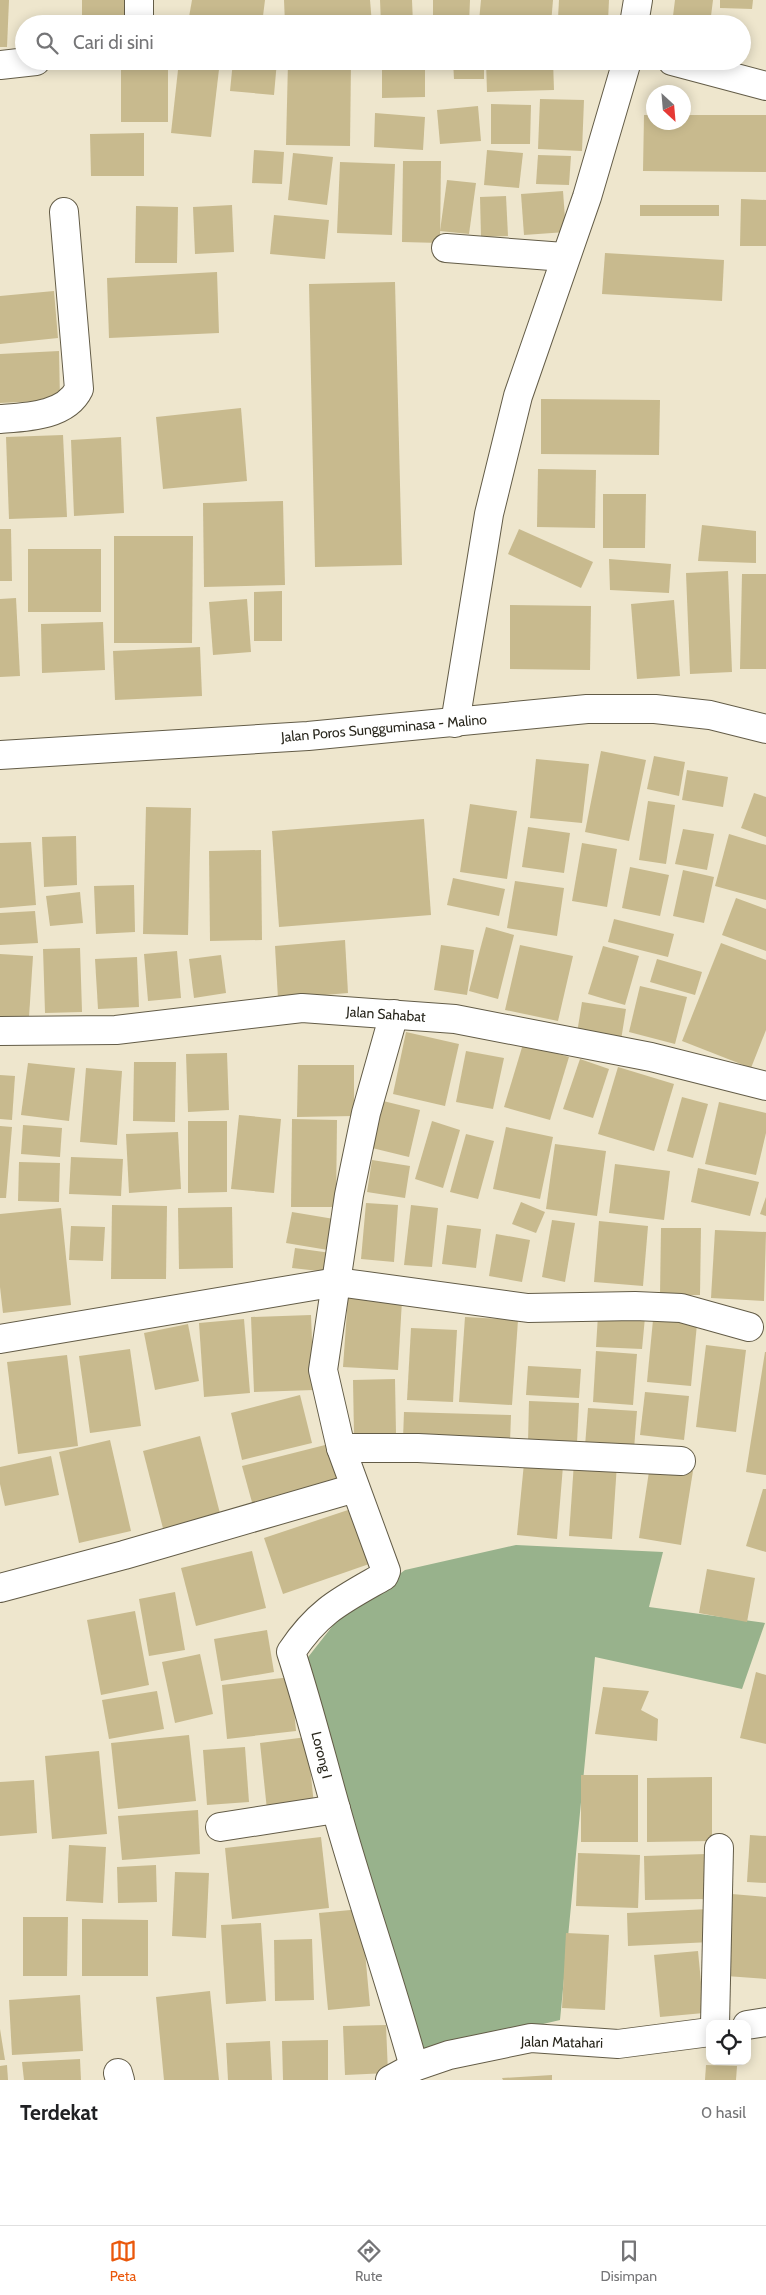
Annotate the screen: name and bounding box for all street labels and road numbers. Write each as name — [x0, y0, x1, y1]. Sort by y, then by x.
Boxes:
street label: Jalan Poros Sungguminasa - Malino — [279, 710, 488, 746]
street label: Jalan Sahabat — [345, 1002, 427, 1026]
street label: Lorong I — [307, 1730, 337, 1780]
street label: Jalan Matahari — [520, 2032, 603, 2052]

